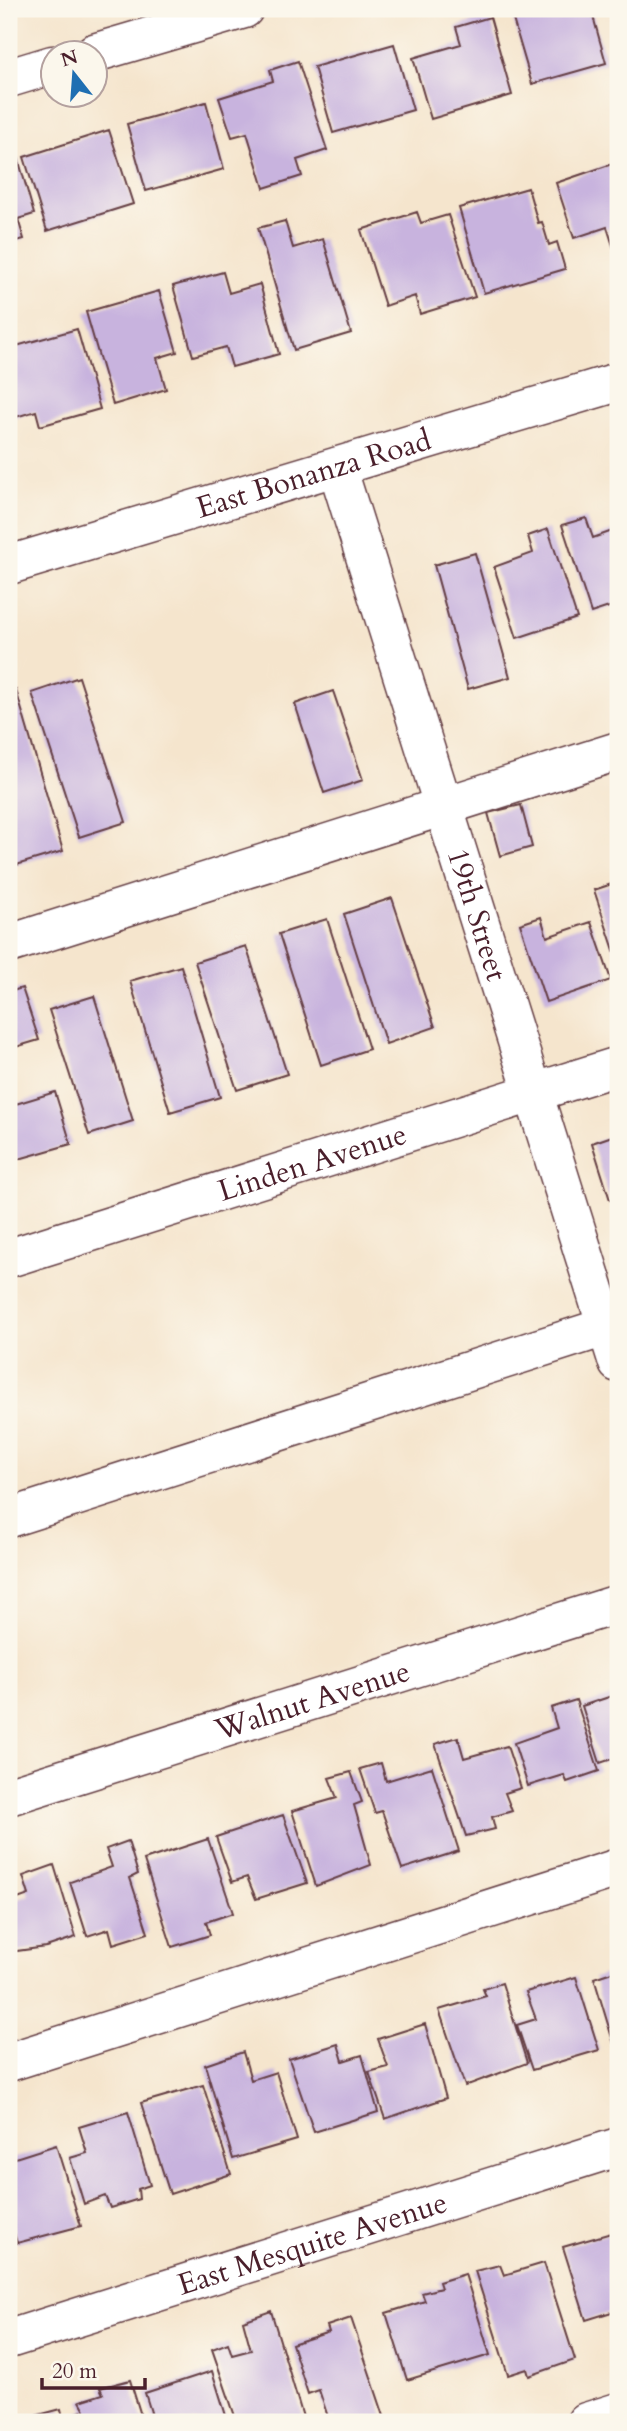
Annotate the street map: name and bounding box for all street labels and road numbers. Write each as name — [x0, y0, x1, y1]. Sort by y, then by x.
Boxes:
street label: East Bonanza Road — [191, 419, 436, 528]
street label: 19th Street — [437, 843, 518, 986]
street label: Linden Avenue — [213, 1113, 412, 1211]
street label: Walnut Avenue — [209, 1650, 415, 1751]
street label: East Mesquite Avenue — [172, 2182, 452, 2305]

